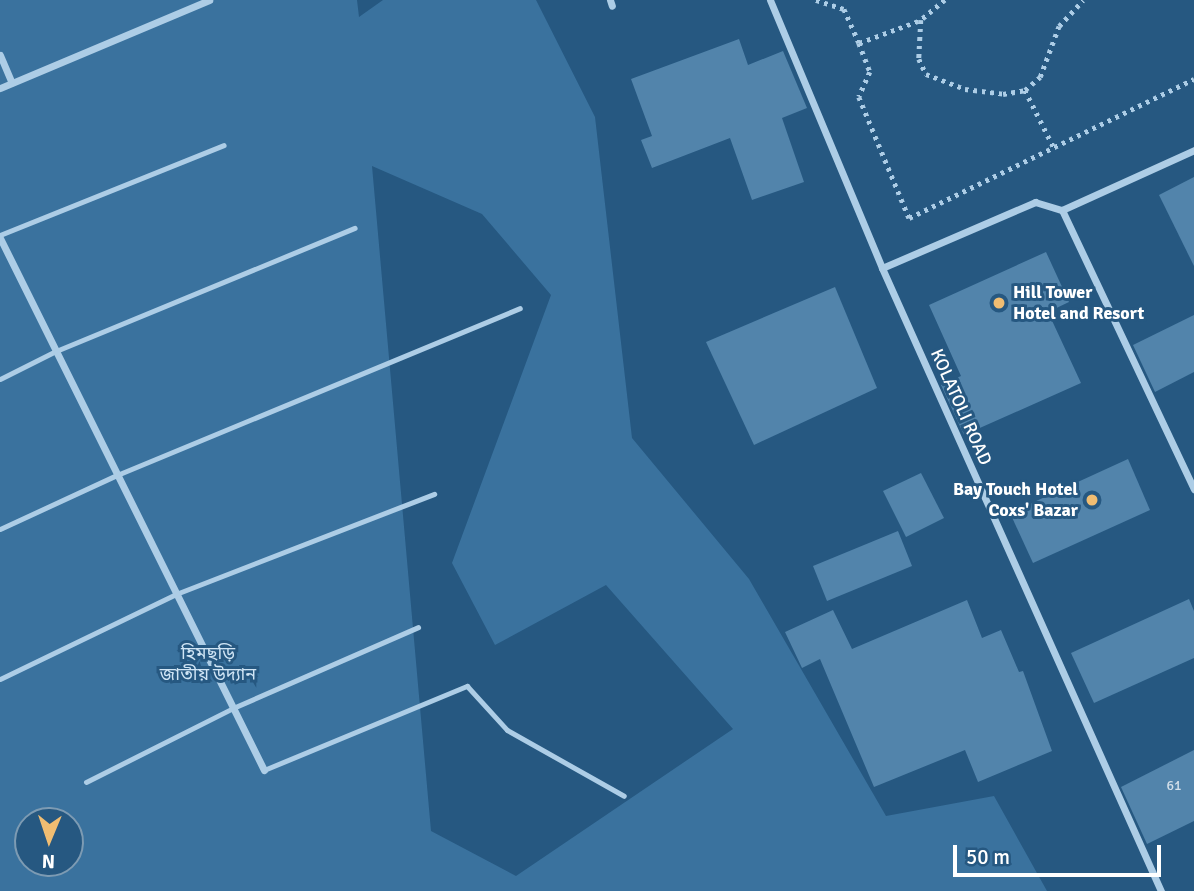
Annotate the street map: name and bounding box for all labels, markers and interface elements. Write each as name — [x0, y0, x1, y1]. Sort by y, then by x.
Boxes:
place label: Hill Tower Hotel and Resort — [1013, 282, 1144, 324]
marker: Hill Tower Hotel and Resort — [991, 295, 1007, 311]
street label: KOLATOLI ROAD — [926, 346, 996, 468]
place label: Bay Touch Hotel Coxs' Bazar — [953, 479, 1078, 522]
marker: Bay Touch Hotel Coxs' Bazar — [1084, 492, 1100, 508]
park label: হিমছড়ি জাতীয় উদ্যান — [160, 643, 256, 686]
house number: 61 — [1166, 778, 1182, 794]
north arrow — [14, 807, 84, 877]
scale bar — [956, 832, 1164, 876]
text: 50 m — [966, 844, 1010, 870]
text: N — [41, 849, 55, 873]

